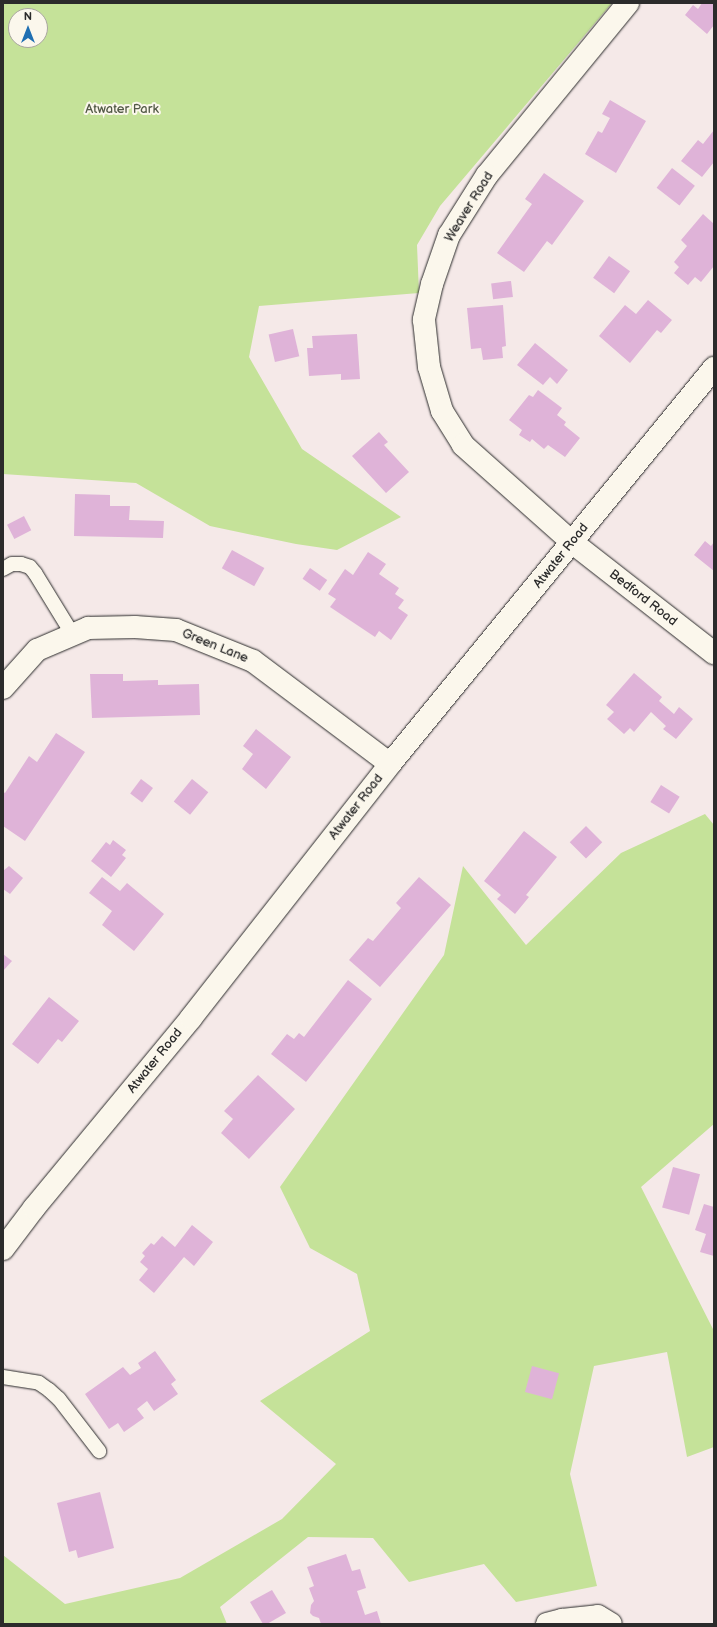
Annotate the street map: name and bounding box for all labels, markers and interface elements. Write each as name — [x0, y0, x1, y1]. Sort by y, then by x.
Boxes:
north arrow — [8, 8, 48, 48]
text: N — [24, 10, 32, 23]
park label: Atwater Park — [85, 101, 159, 117]
street label: Weaver Road — [441, 169, 497, 245]
street label: Atwater Road — [530, 520, 592, 592]
street label: Bedford Road — [606, 567, 680, 629]
street label: Green Lane — [180, 626, 250, 666]
street label: Atwater Road — [326, 771, 386, 843]
street label: Atwater Road — [124, 1025, 186, 1097]

